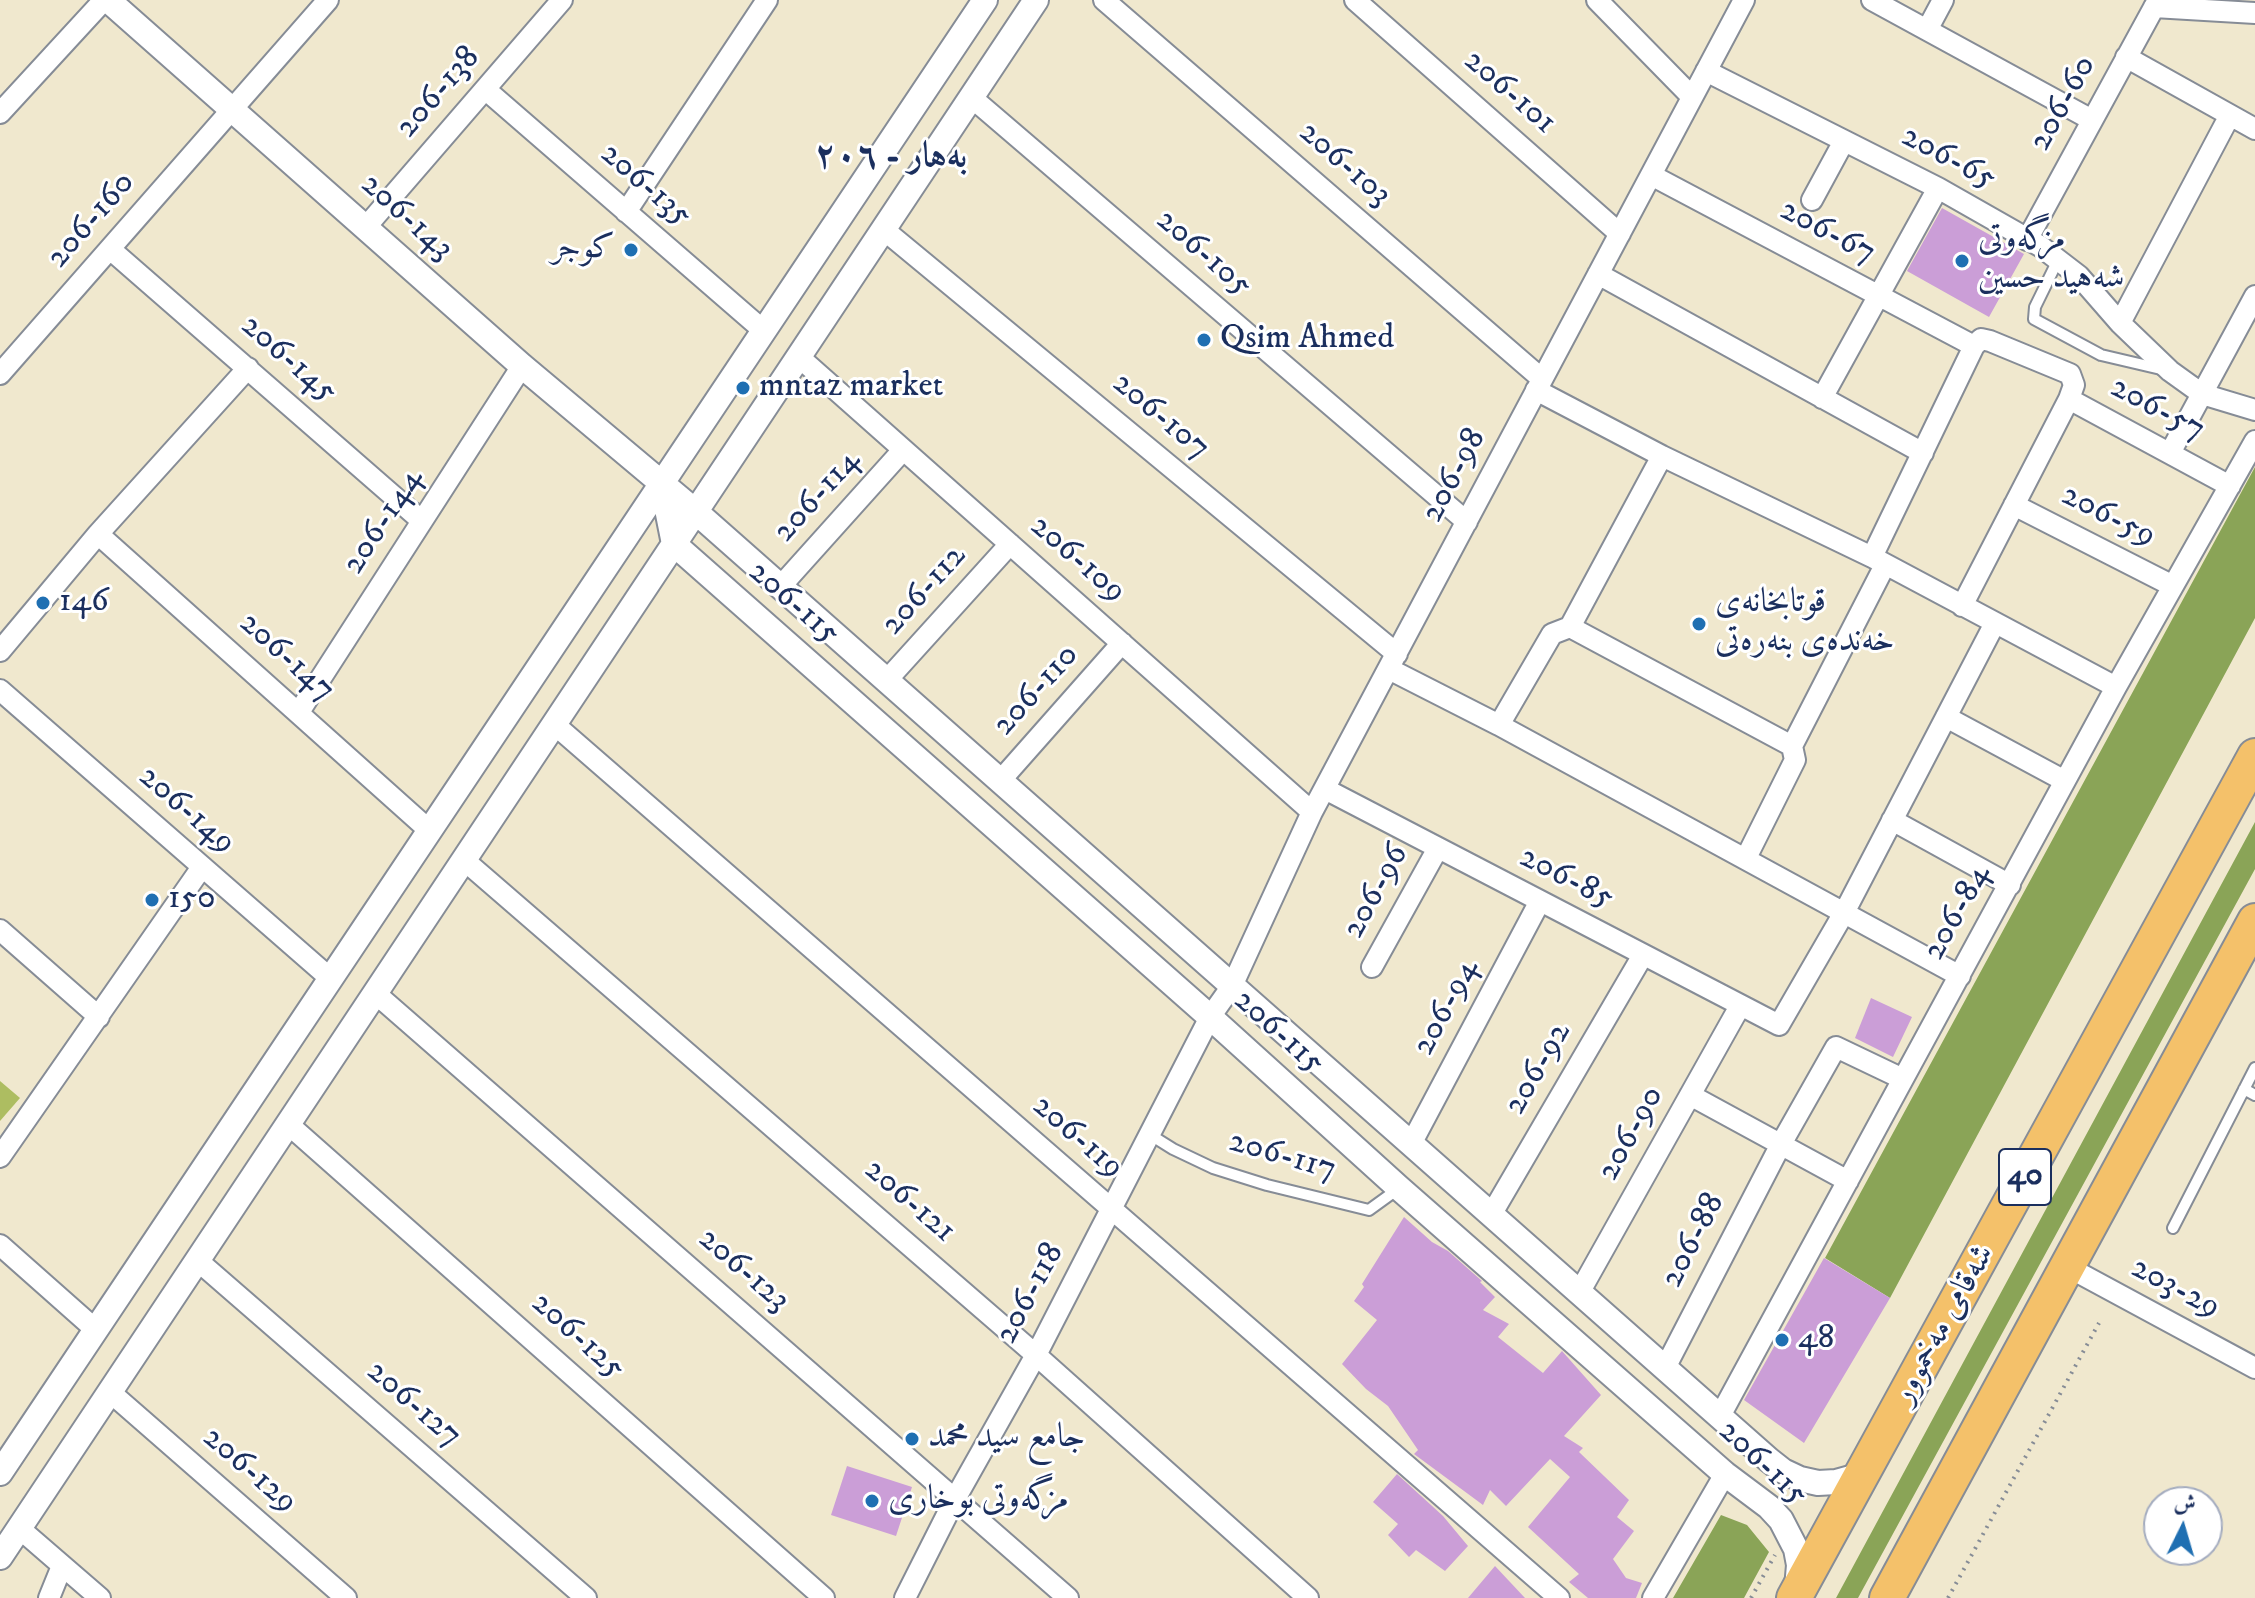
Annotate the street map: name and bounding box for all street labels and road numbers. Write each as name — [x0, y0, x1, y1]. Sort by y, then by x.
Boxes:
street label: 206-138 — [388, 39, 490, 147]
street label: 206-101 — [1454, 42, 1564, 144]
street label: 206-60 — [2021, 49, 2107, 159]
street label: 206-103 — [1289, 114, 1399, 216]
street label: 206-65 — [1894, 117, 2002, 201]
street label: 206-135 — [591, 135, 699, 237]
street label: 206-160 — [39, 164, 145, 278]
street label: 206-143 — [351, 166, 461, 270]
street label: 206-67 — [1772, 191, 1882, 275]
street label: 206-105 — [1147, 201, 1259, 307]
street label: 206-145 — [231, 307, 345, 413]
street label: 206-107 — [1103, 364, 1217, 470]
street label: 206-57 — [2103, 368, 2211, 452]
street label: 206-98 — [1413, 422, 1497, 530]
street label: 206-114 — [766, 442, 870, 552]
street label: 206-144 — [335, 461, 433, 583]
street label: 206-59 — [2054, 476, 2162, 558]
street label: 206-109 — [1021, 507, 1133, 613]
street label: 206-112 — [874, 537, 976, 645]
street label: 206-115 — [739, 553, 847, 655]
street label: 206-147 — [229, 604, 343, 712]
street label: 206-110 — [985, 637, 1089, 745]
street label: 206-149 — [129, 758, 243, 864]
street label: 206-96 — [1335, 838, 1419, 946]
street label: 206-85 — [1512, 838, 1620, 920]
street label: 206-84 — [1915, 858, 2001, 968]
street label: 206-94 — [1405, 953, 1489, 1063]
street label: 206-115 — [1224, 982, 1332, 1084]
street label: 206-92 — [1496, 1015, 1582, 1123]
street label: 206-90 — [1589, 1080, 1675, 1188]
street label: 206-119 — [1023, 1087, 1131, 1189]
street label: 206-117 — [1224, 1122, 1340, 1192]
road number: 40 — [1999, 1149, 2051, 1205]
street label: 206-121 — [855, 1151, 963, 1253]
street label: 206-88 — [1653, 1187, 1735, 1295]
street label: 206-123 — [689, 1220, 797, 1322]
street label: 206-118 — [988, 1237, 1074, 1351]
street label: شەقامی مەخموور — [1884, 1238, 2006, 1412]
street label: 203-29 — [2123, 1249, 2227, 1329]
street label: 206-125 — [522, 1284, 632, 1390]
street label: 206-127 — [357, 1353, 469, 1457]
street label: 206-115 — [1709, 1412, 1815, 1516]
street label: 206-129 — [193, 1419, 305, 1523]

